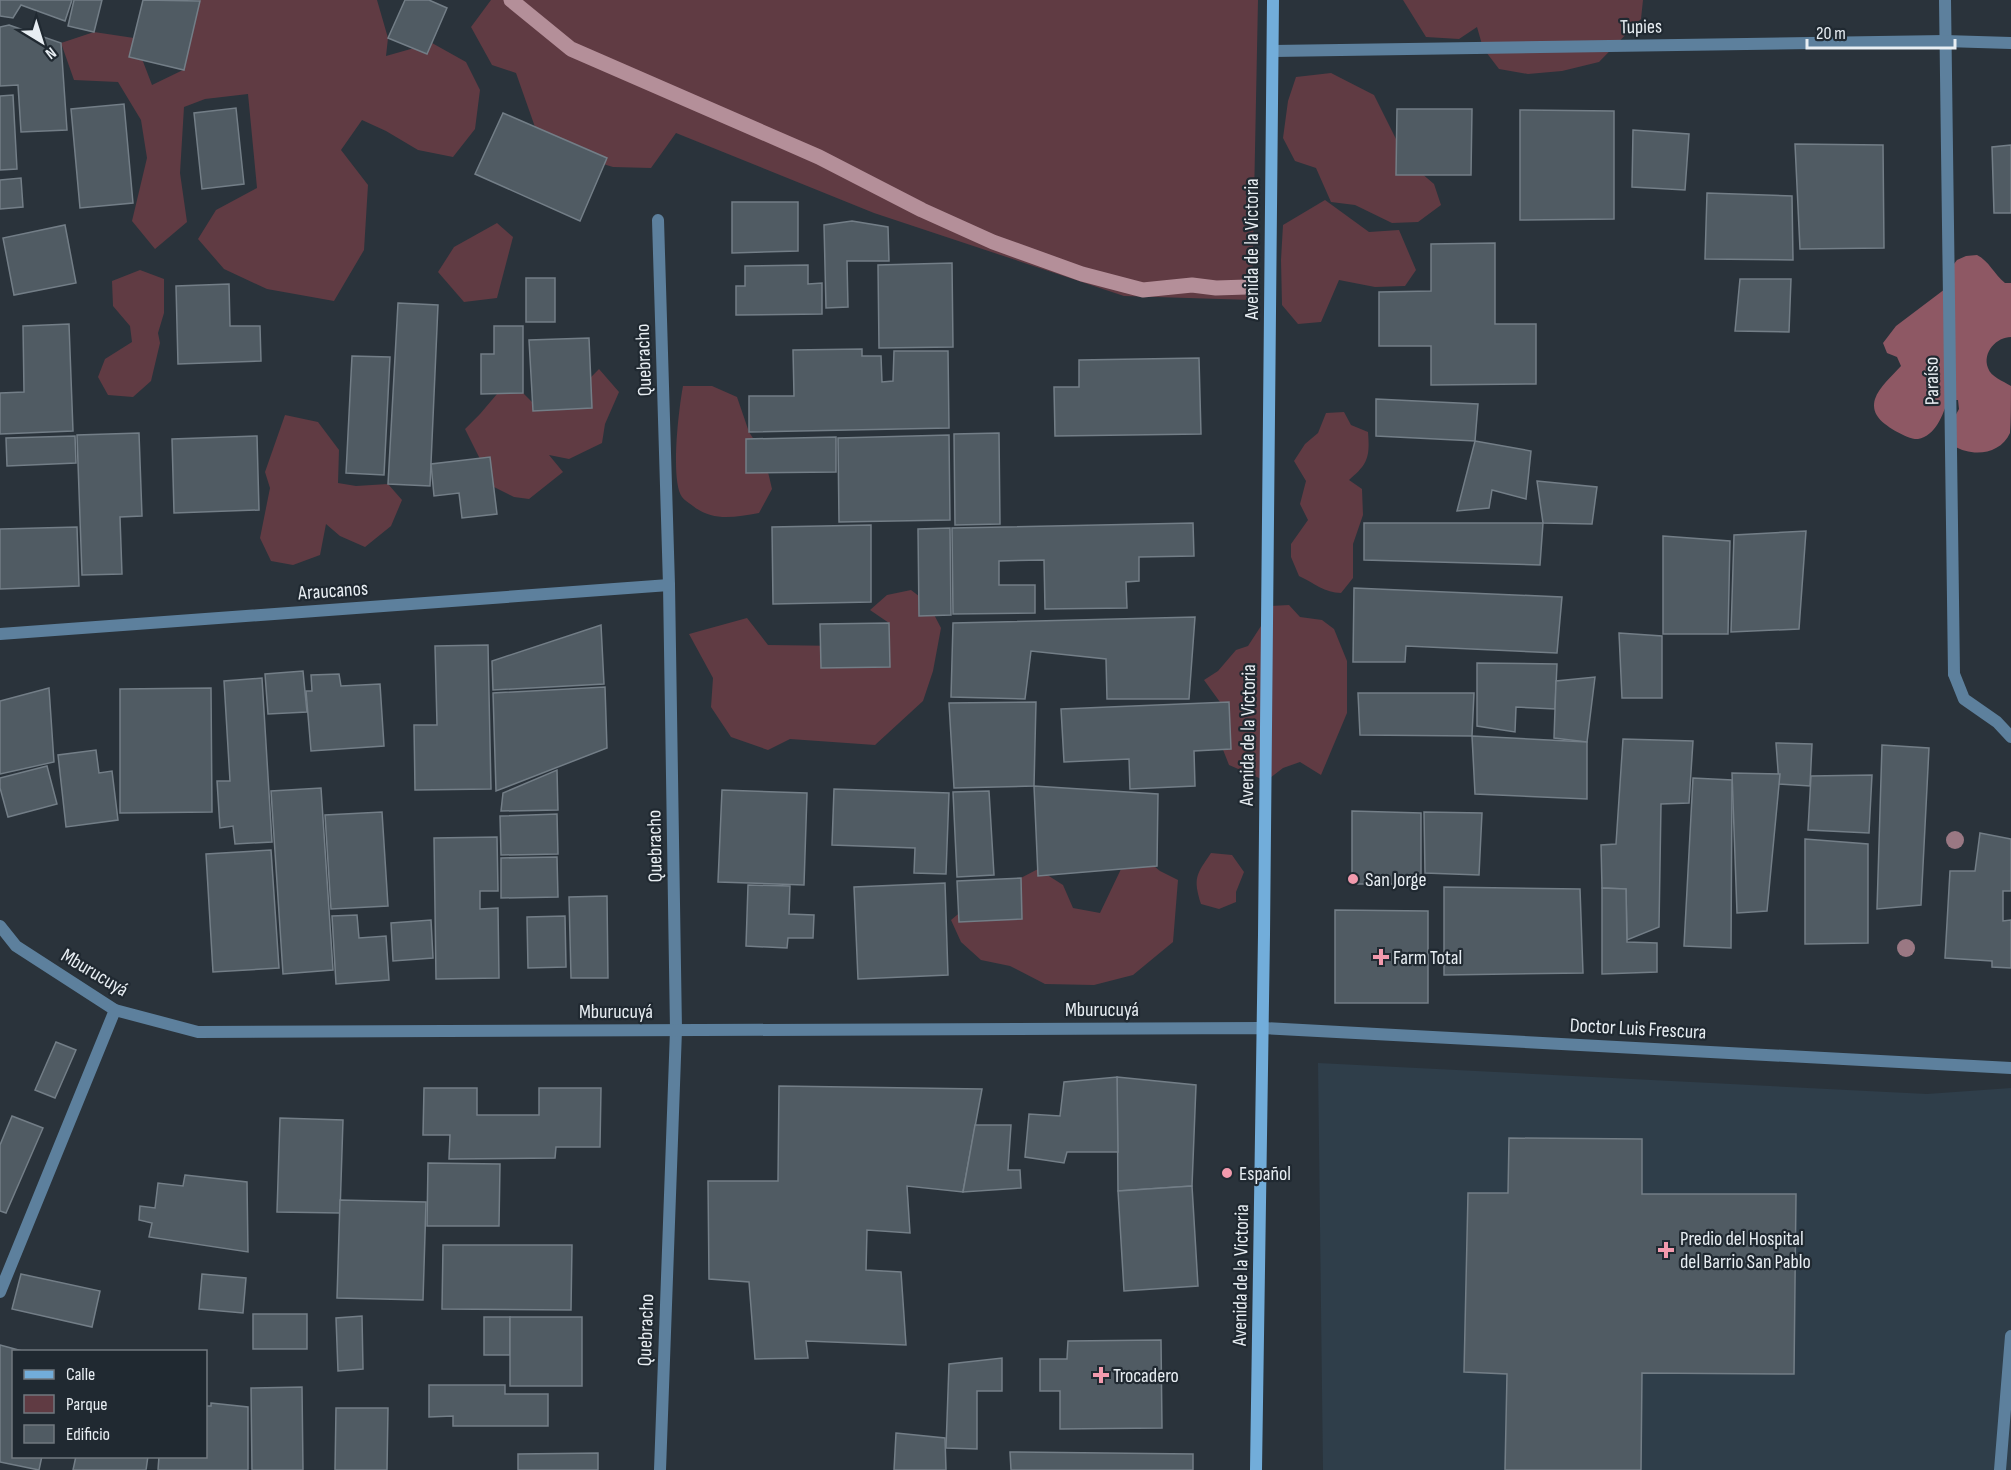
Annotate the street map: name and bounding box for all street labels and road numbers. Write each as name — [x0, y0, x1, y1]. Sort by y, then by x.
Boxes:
street label: Tupies — [1620, 15, 1662, 39]
street label: Avenida de la Victoria — [1240, 178, 1264, 321]
street label: Quebracho — [631, 323, 657, 397]
street label: Paraíso — [1920, 357, 1944, 405]
street label: Araucanos — [296, 577, 369, 605]
street label: Avenida de la Victoria — [1235, 664, 1261, 807]
street label: Quebracho — [642, 810, 668, 882]
street label: Mburucuyá — [57, 943, 132, 1002]
street label: Mburucuyá — [1065, 998, 1139, 1022]
street label: Mburucuyá — [579, 1000, 653, 1024]
street label: Doctor Luis Frescura — [1569, 1013, 1707, 1045]
street label: Avenida de la Victoria — [1228, 1204, 1254, 1347]
street label: Quebracho — [633, 1293, 659, 1367]

